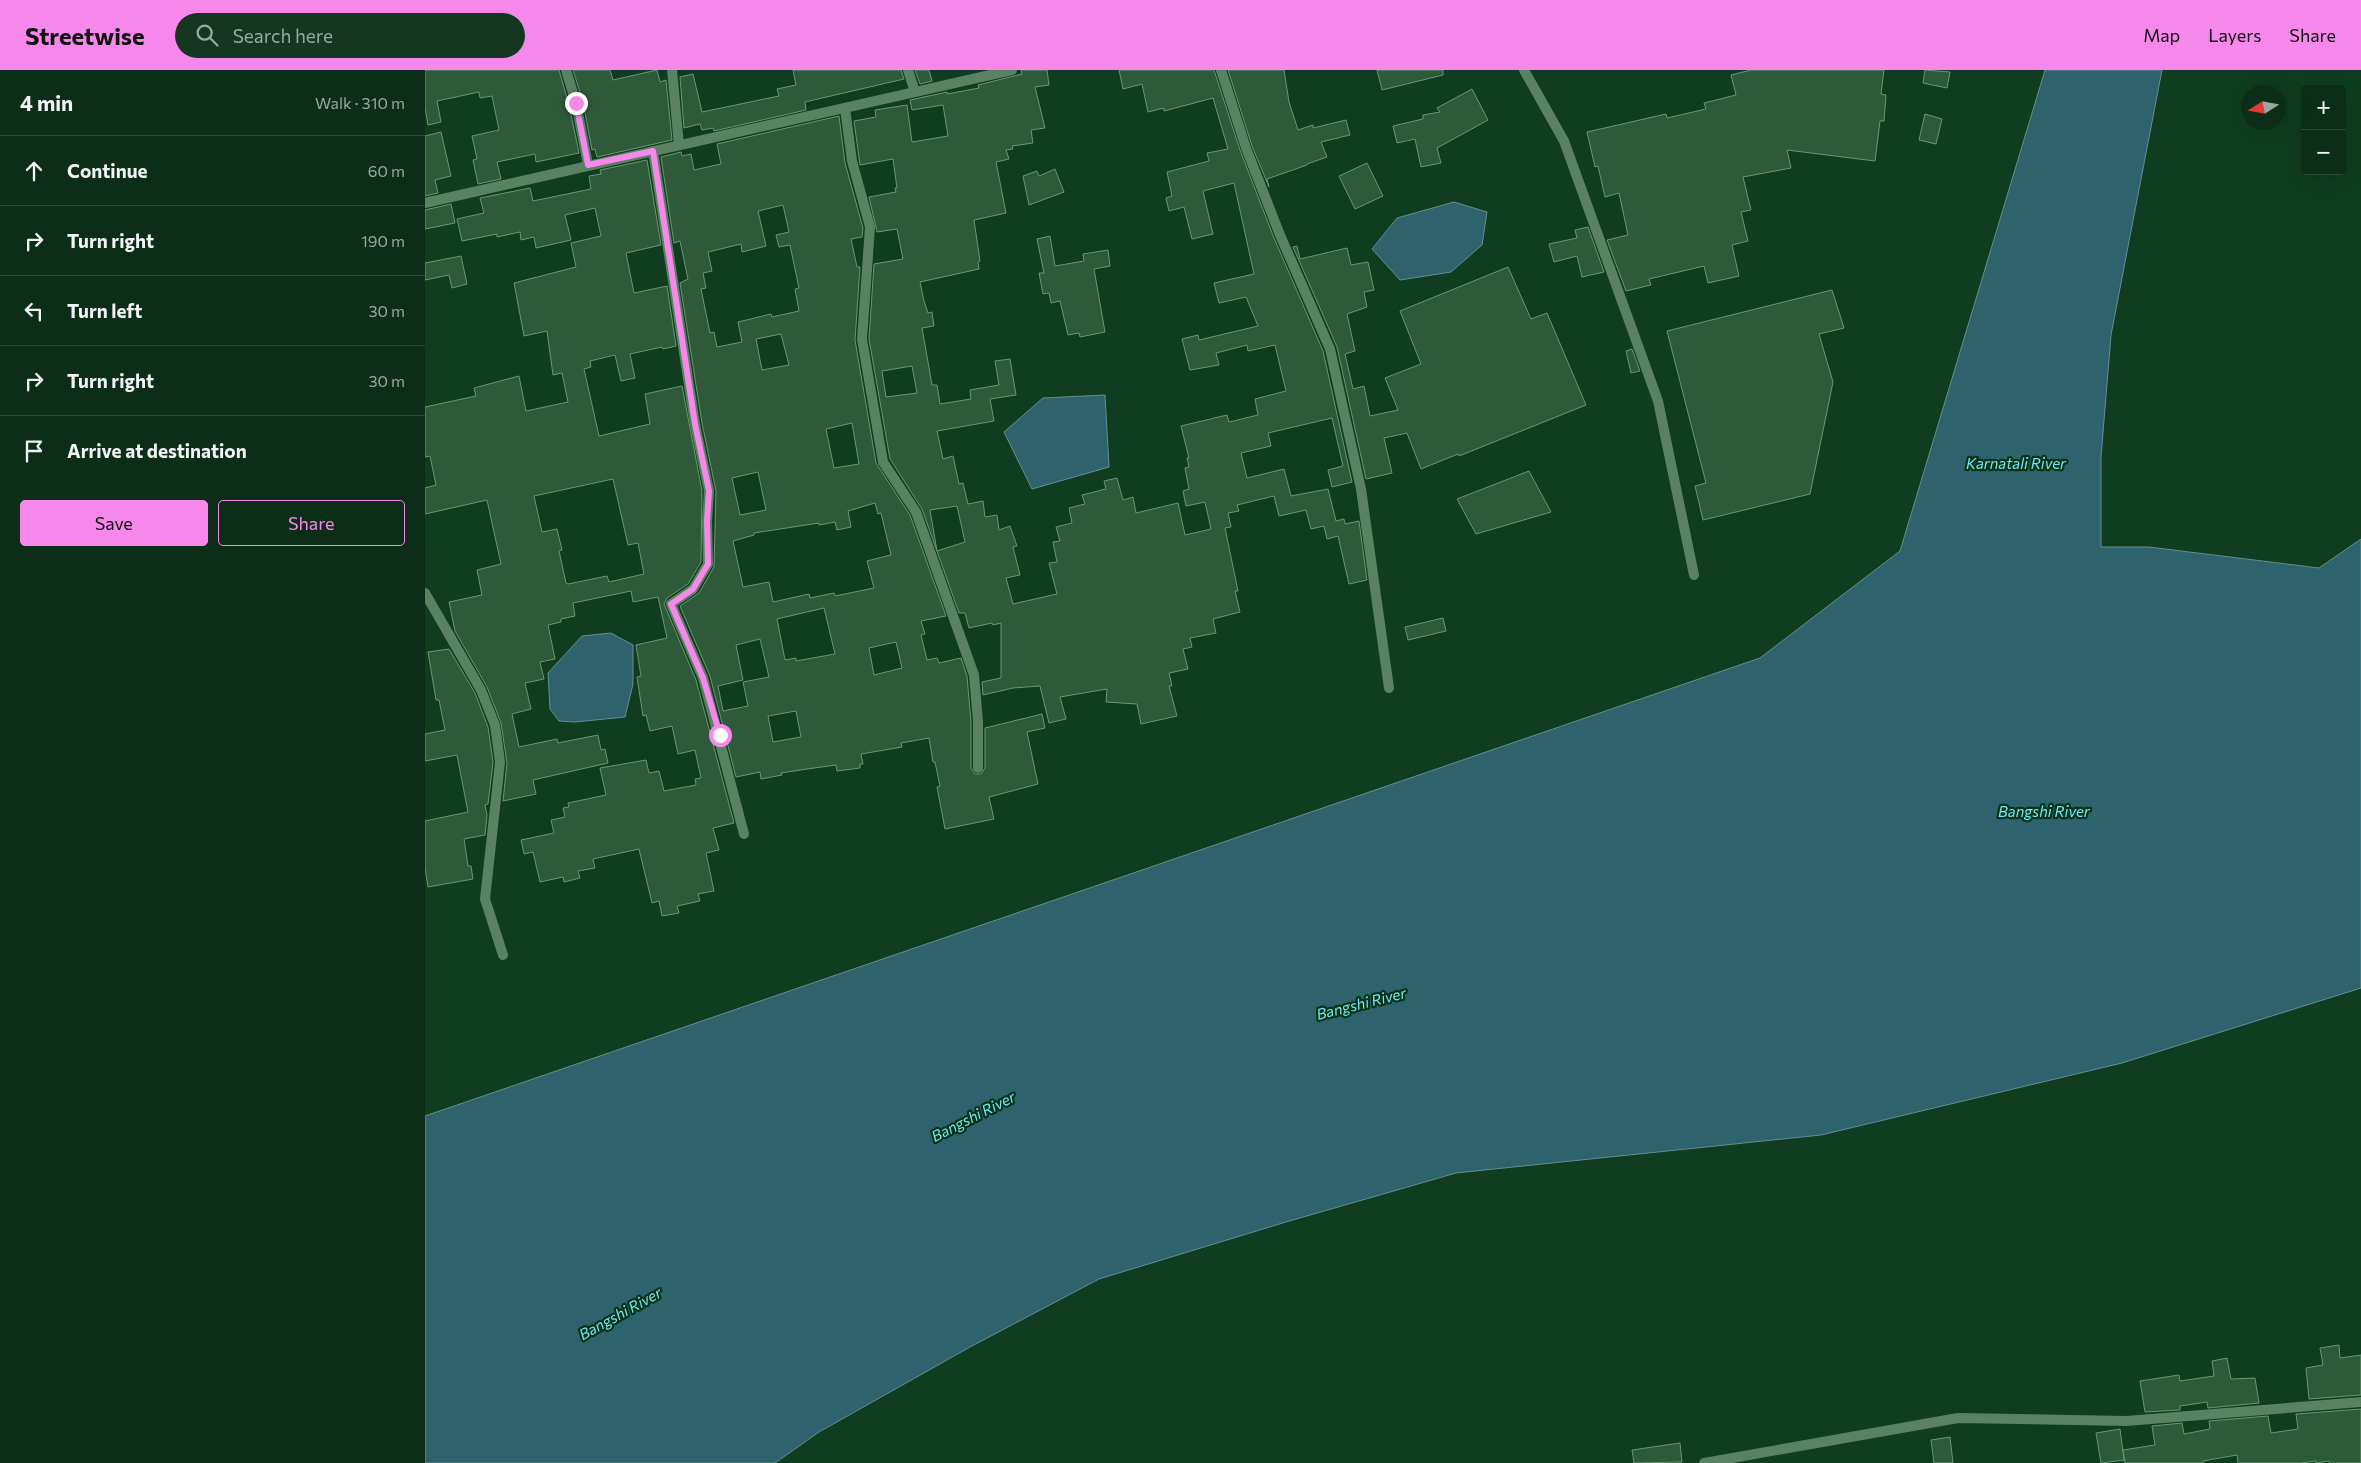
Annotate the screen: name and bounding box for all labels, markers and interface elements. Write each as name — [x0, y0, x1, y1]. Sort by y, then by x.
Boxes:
search box — [175, 13, 525, 58]
text: Streetwise — [25, 21, 145, 50]
icon: search — [193, 21, 221, 49]
text: Search here — [233, 24, 333, 47]
text: Map — [2143, 24, 2180, 46]
text: Layers — [2208, 24, 2261, 46]
text: Share — [2289, 24, 2336, 46]
north arrow — [2241, 85, 2286, 130]
map controls — [2301, 85, 2346, 175]
button: + — [2301, 85, 2346, 130]
text: 4 min — [20, 90, 73, 115]
route end — [565, 92, 588, 115]
text: Walk · 310 m — [315, 93, 405, 112]
button: − — [2301, 130, 2346, 175]
icon: ahead — [20, 157, 48, 185]
text: Continue — [67, 159, 147, 182]
text: 60 m — [368, 161, 405, 180]
icon: right — [20, 227, 48, 255]
text: Turn right — [67, 229, 154, 252]
text: 190 m — [361, 231, 405, 250]
icon: left — [20, 297, 48, 325]
text: Turn left — [67, 299, 142, 322]
text: 30 m — [368, 301, 405, 320]
icon: right — [20, 367, 48, 395]
text: Turn right — [67, 369, 154, 392]
text: 30 m — [368, 371, 405, 390]
icon: arrive — [20, 437, 48, 465]
text: Arrive at destination — [67, 439, 247, 462]
water label: Karnatali River — [1966, 454, 2067, 472]
button: Save — [20, 500, 208, 546]
button: Share — [218, 500, 405, 546]
route start — [709, 724, 732, 747]
water label: Bangshi River — [1998, 802, 2091, 820]
water label: Bangshi River — [1314, 983, 1409, 1023]
water label: Bangshi River — [928, 1087, 1019, 1145]
water label: Bangshi River — [576, 1282, 665, 1343]

